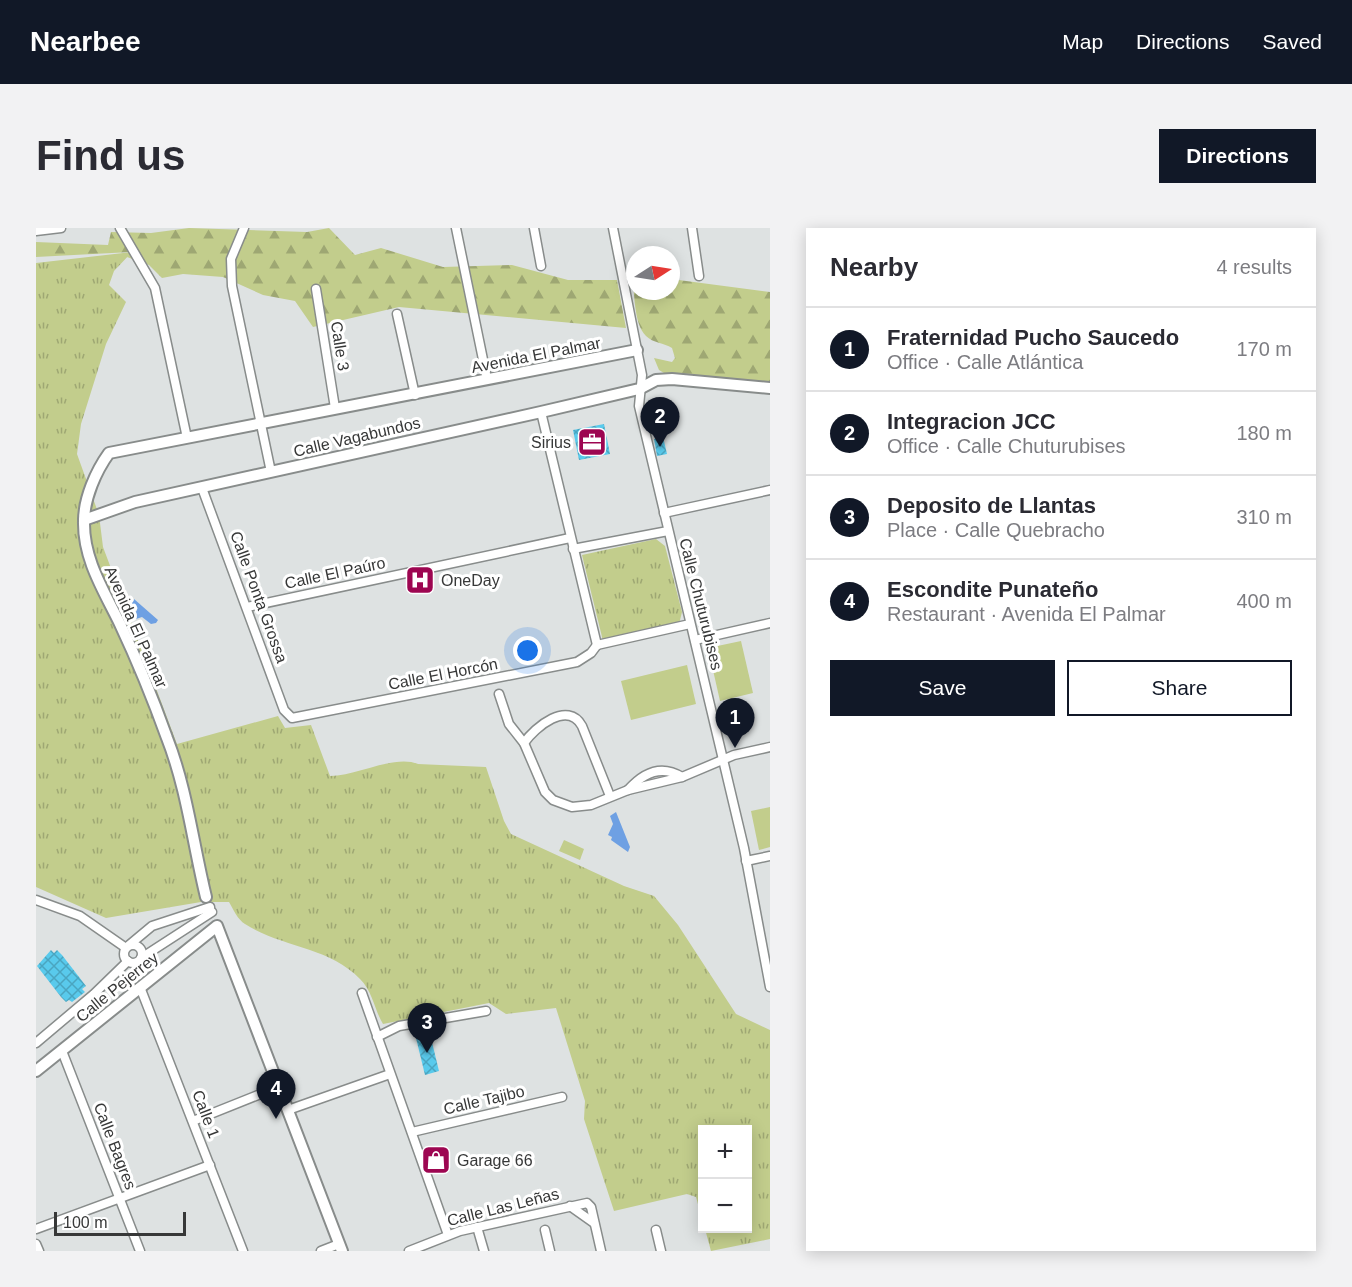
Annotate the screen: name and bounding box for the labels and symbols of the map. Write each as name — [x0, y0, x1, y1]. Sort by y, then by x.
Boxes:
north arrow — [626, 246, 680, 300]
street label: Calle 3 — [328, 320, 352, 372]
street label: Avenida El Palmar — [470, 334, 603, 376]
pin: 2 — [640, 398, 680, 447]
street label: Calle Vagabundos — [292, 414, 422, 460]
office icon: Sirius — [576, 426, 608, 458]
place label: Sirius — [531, 434, 571, 451]
street label: Calle Ponta Grossa — [227, 529, 291, 665]
street label: Calle Chuturubises — [676, 536, 726, 672]
street label: Calle El Paúro — [283, 554, 387, 592]
street label: Avenida El Palmar — [102, 564, 171, 691]
hospital icon: OneDay — [404, 564, 436, 596]
place label: OneDay — [441, 572, 500, 589]
your location — [513, 636, 542, 665]
street label: Calle El Horcón — [387, 655, 499, 693]
pin: 1 — [716, 698, 754, 748]
street label: Calle Pejerrey — [73, 949, 161, 1025]
pin: 3 — [408, 1004, 446, 1053]
pin: 4 — [256, 1070, 296, 1119]
street label: Calle Tajibo — [442, 1082, 526, 1118]
street label: Calle 1 — [189, 1088, 223, 1140]
street label: Calle Bagres — [91, 1100, 139, 1192]
shop icon: Garage 66 — [420, 1144, 452, 1176]
place label: Garage 66 — [457, 1152, 533, 1169]
street label: Calle Las Leñas — [445, 1185, 561, 1229]
scale bar — [54, 1209, 186, 1236]

